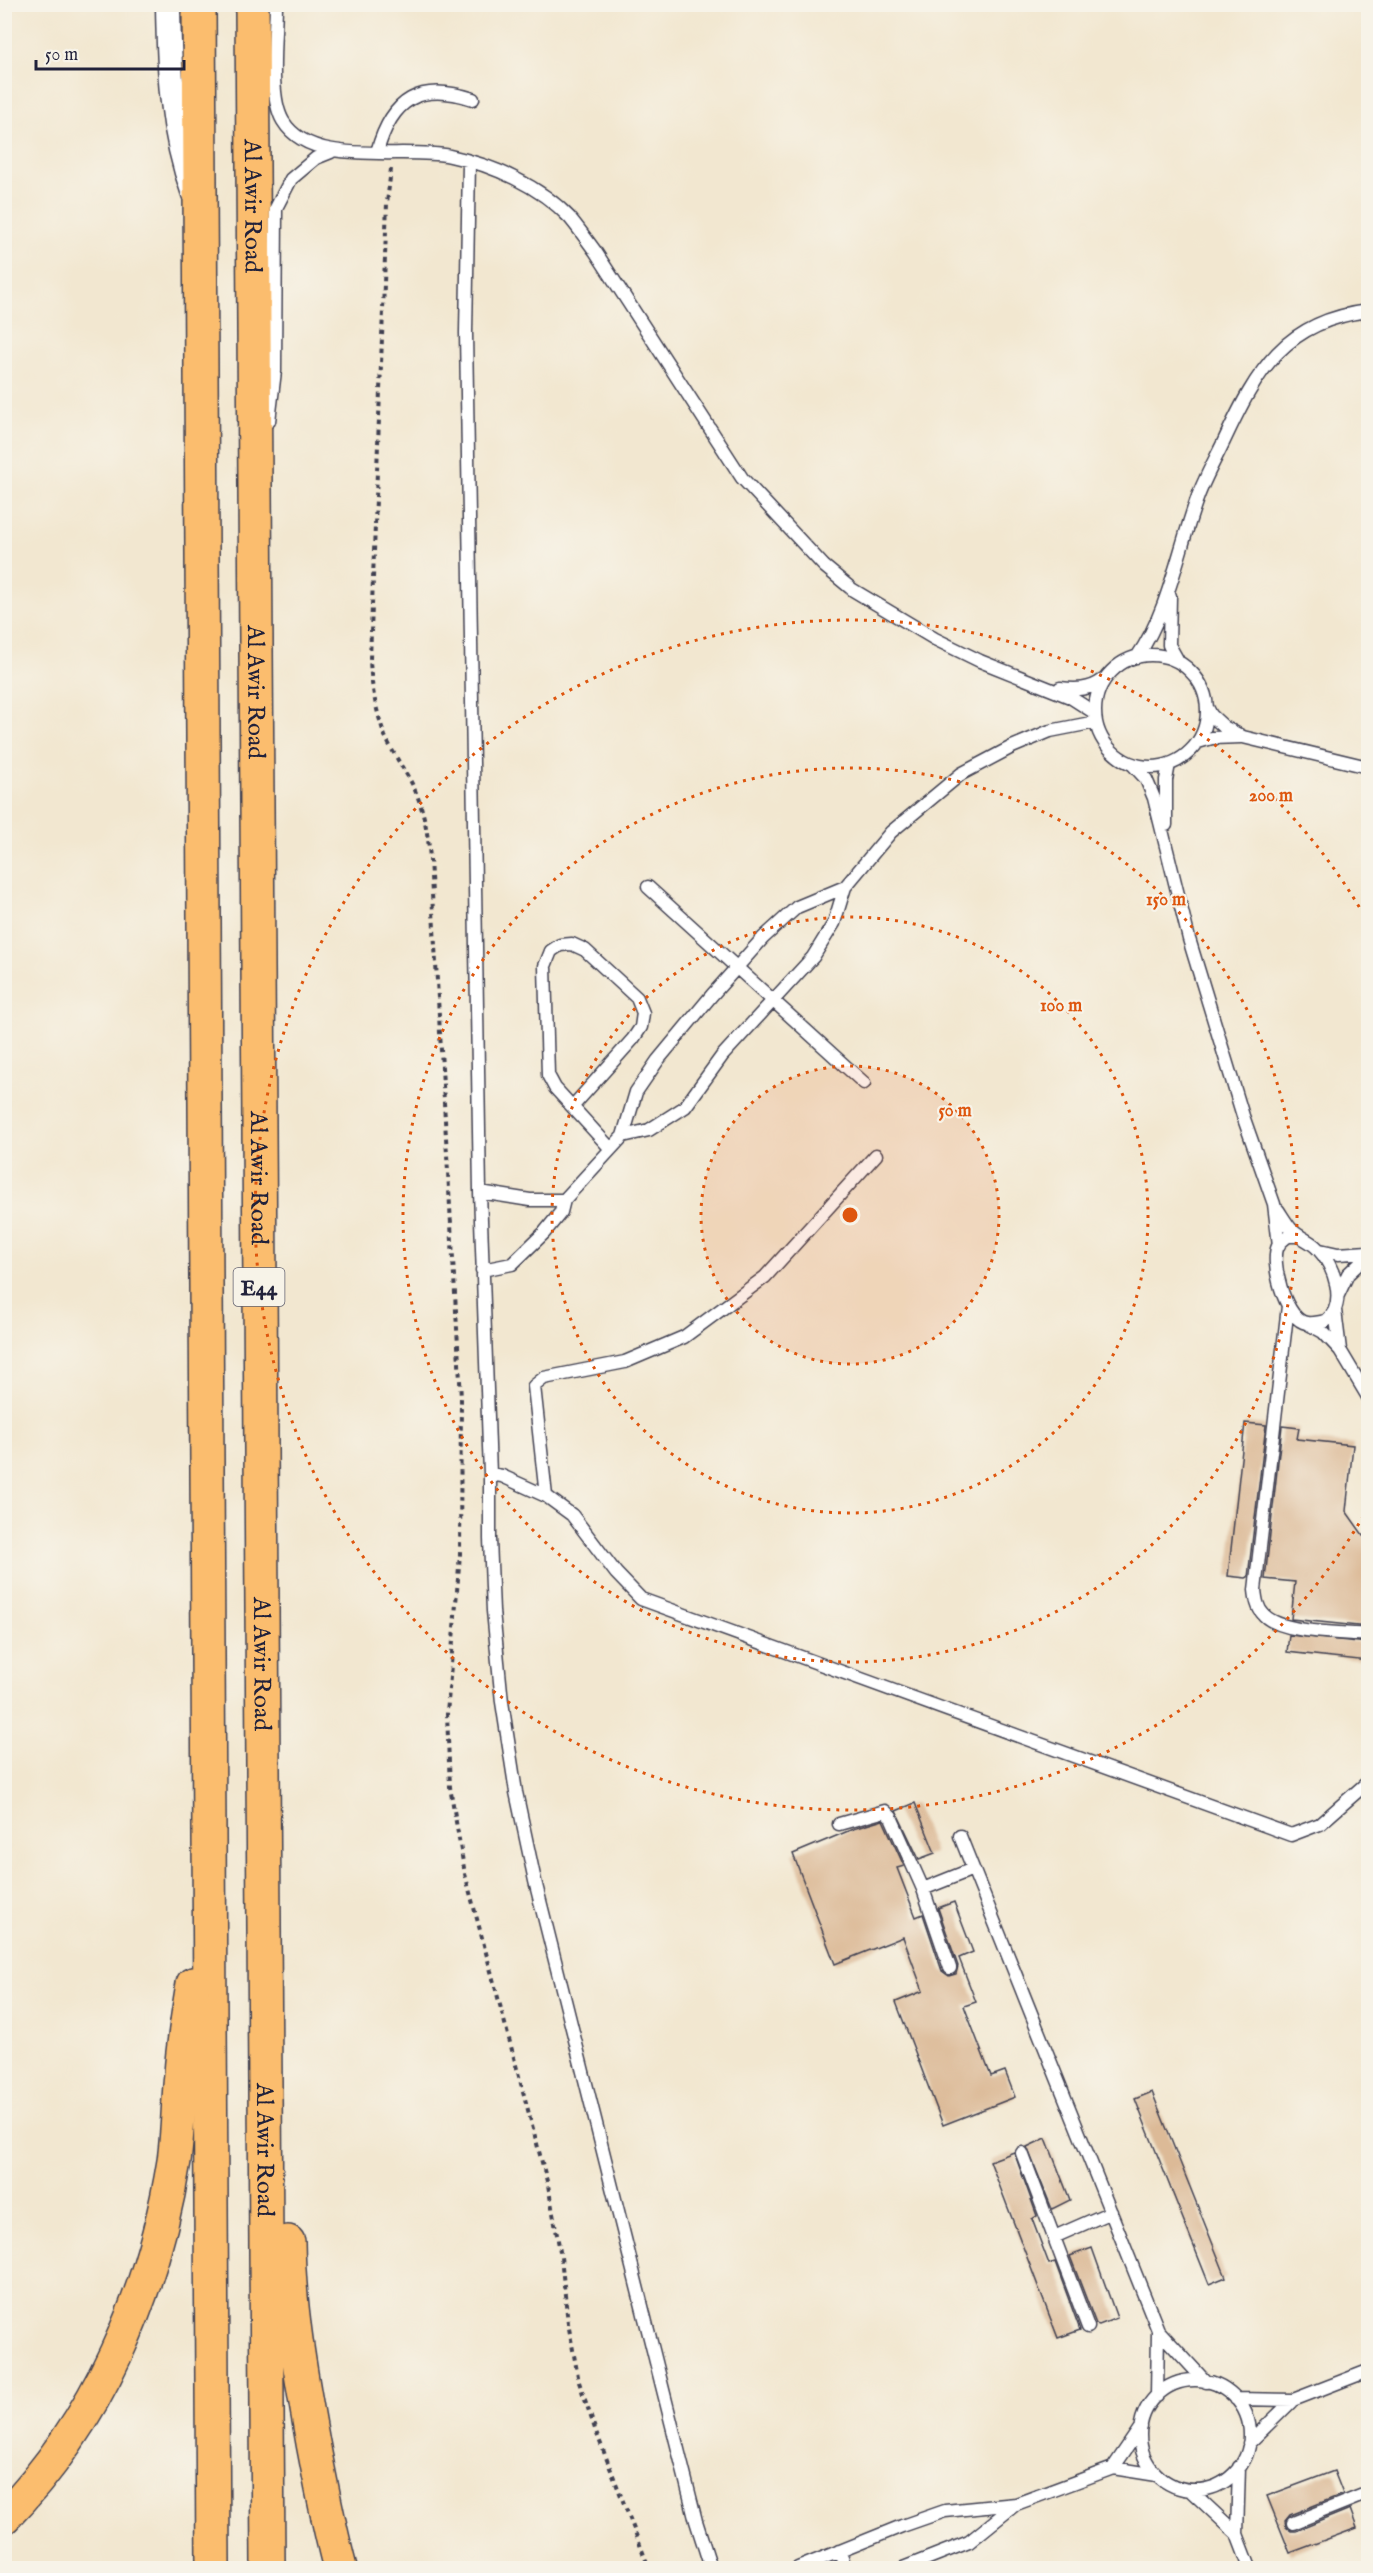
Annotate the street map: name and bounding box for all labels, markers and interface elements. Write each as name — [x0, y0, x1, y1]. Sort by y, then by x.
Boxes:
scale bar — [36, 33, 184, 71]
text: 50 m — [45, 44, 78, 67]
street label: Al Awir Road — [236, 138, 268, 273]
street label: Al Awir Road — [239, 624, 271, 759]
text: 200 m — [1249, 785, 1293, 808]
text: 150 m — [1146, 889, 1186, 912]
text: 100 m — [1040, 995, 1082, 1018]
text: 50 m — [938, 1100, 972, 1123]
street label: Al Awir Road — [242, 1110, 274, 1245]
centre of rings — [840, 1205, 860, 1225]
road number: E44 — [234, 1268, 284, 1306]
street label: Al Awir Road — [245, 1596, 277, 1731]
street label: Al Awir Road — [248, 2082, 280, 2217]

